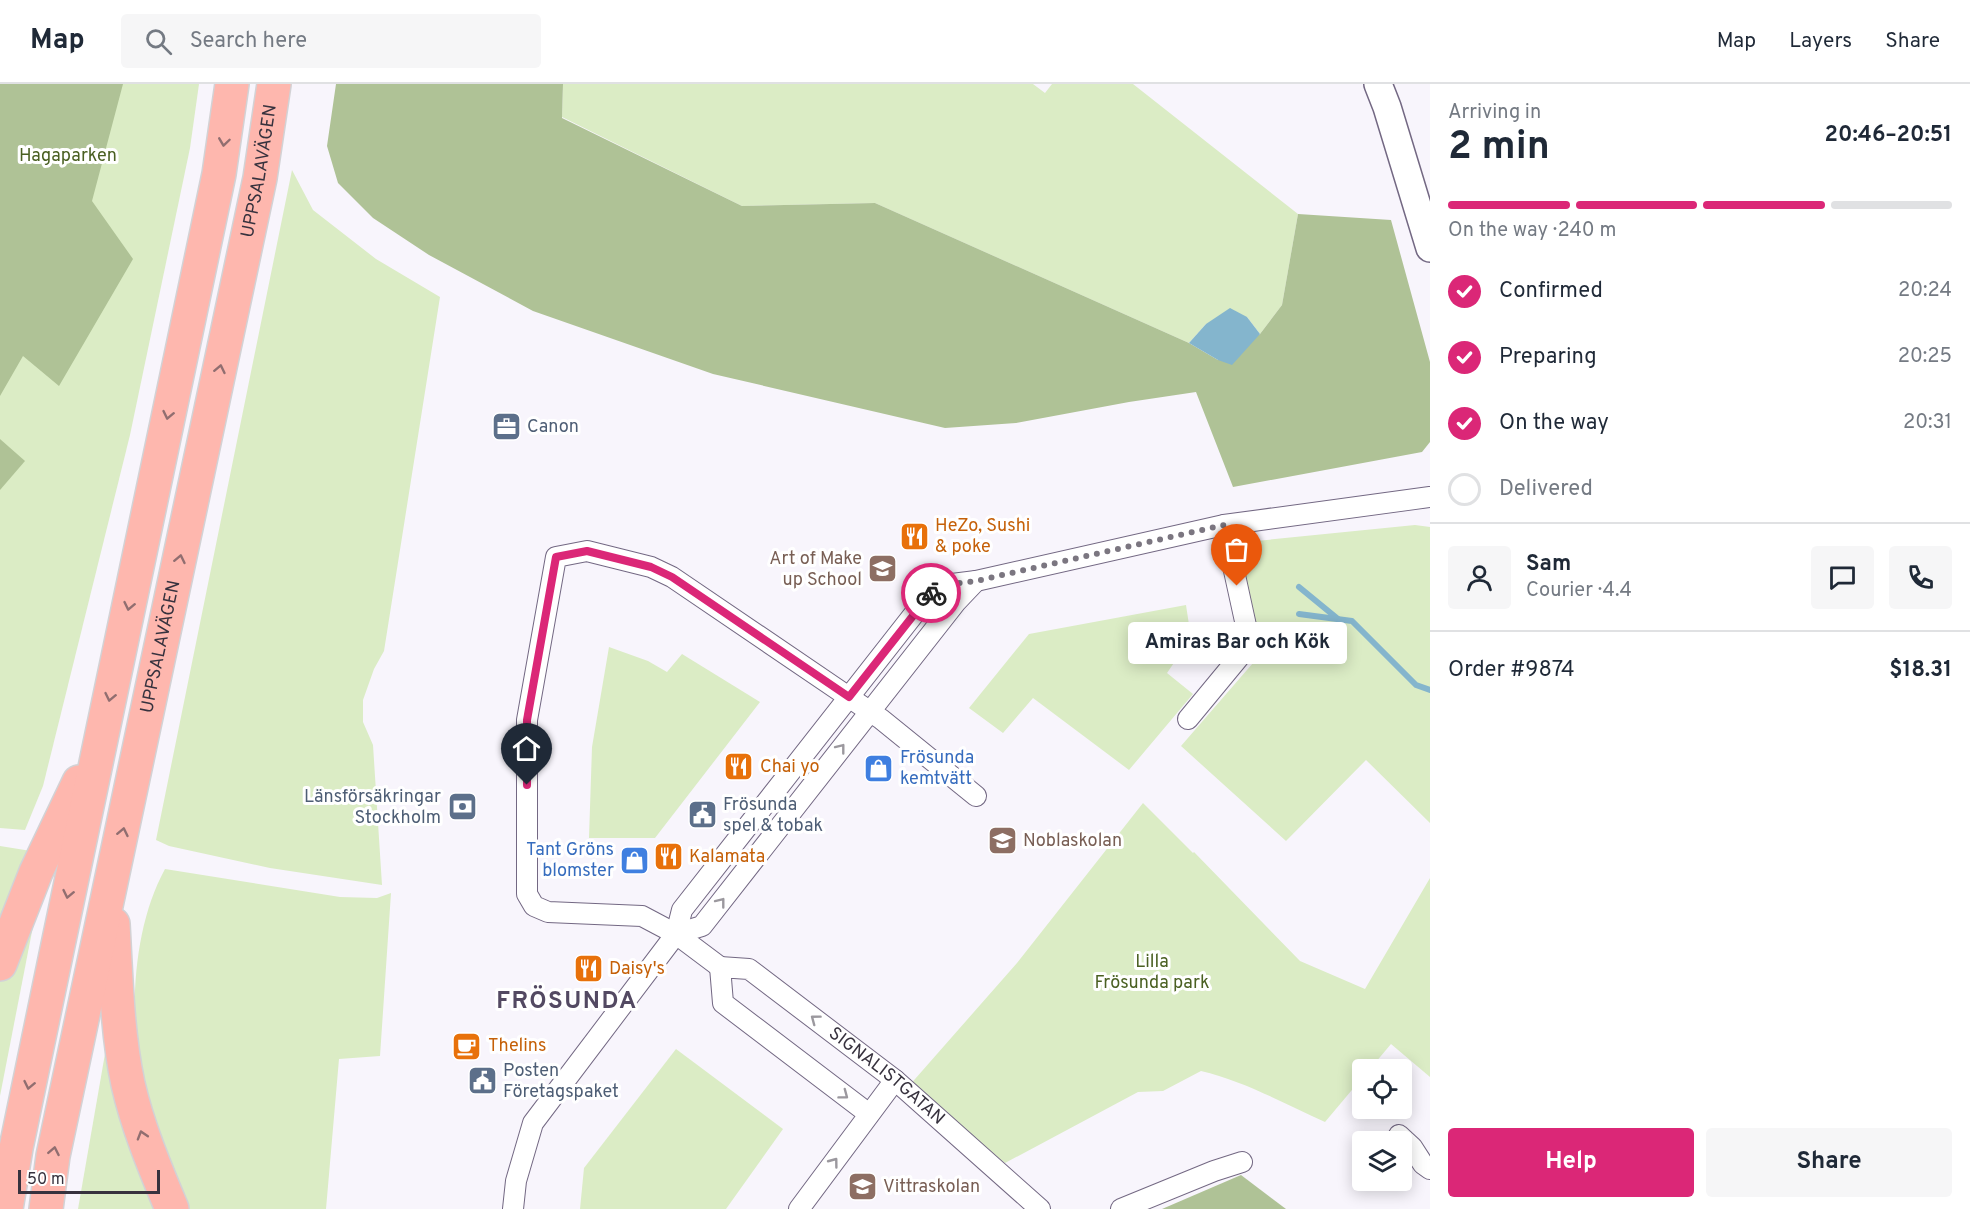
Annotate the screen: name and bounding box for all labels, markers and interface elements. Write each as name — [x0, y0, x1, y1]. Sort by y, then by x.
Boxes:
search box — [121, 14, 541, 68]
text: Map — [30, 23, 85, 59]
icon: search — [142, 25, 175, 58]
text: Search here — [190, 28, 307, 55]
text: Map — [1717, 28, 1756, 55]
text: Layers — [1789, 28, 1852, 55]
text: Share — [1885, 28, 1940, 55]
text: Arriving in — [1448, 100, 1541, 126]
street label: UPPSALAVÄGEN — [236, 103, 282, 240]
text: 20:46–20:51 — [1825, 122, 1952, 149]
text: 2 min — [1448, 124, 1550, 173]
one-way arrow — [218, 137, 230, 146]
park label: Hagaparken — [19, 145, 117, 168]
text: On the way · 240 m — [1448, 218, 1616, 244]
icon: check — [1448, 275, 1481, 308]
text: Confirmed — [1499, 278, 1603, 305]
text: 20:24 — [1898, 278, 1952, 304]
icon: check — [1448, 341, 1481, 374]
text: Preparing — [1499, 344, 1597, 371]
text: 20:25 — [1898, 344, 1952, 370]
one-way arrow — [213, 364, 226, 374]
icon: check — [1448, 407, 1481, 440]
one-way arrow — [162, 410, 175, 420]
text: On the way — [1499, 410, 1609, 437]
text: 20:31 — [1903, 410, 1952, 436]
office icon: Canon — [490, 411, 522, 443]
place label: Canon — [527, 416, 579, 439]
text: Delivered — [1499, 476, 1593, 503]
place label: HeZo, Sushi & poke — [935, 515, 1030, 559]
restaurant icon: HeZo, Sushi & poke — [898, 520, 930, 552]
pin — [1211, 524, 1262, 586]
icon: bag — [1220, 533, 1253, 566]
button: person — [1448, 546, 1511, 609]
button: chat — [1811, 546, 1874, 609]
button: phone — [1889, 546, 1952, 609]
place label: Art of Make up School — [769, 548, 862, 592]
text: Sam — [1526, 551, 1571, 578]
school or university icon: Art of Make up School — [867, 553, 899, 585]
one-way arrow — [173, 555, 186, 565]
courier — [901, 563, 961, 623]
icon: bike — [915, 577, 948, 610]
street label: UPPSALAVÄGEN — [136, 578, 186, 715]
text: Courier · 4.4 — [1526, 578, 1632, 604]
one-way arrow — [123, 601, 136, 611]
callout: Amiras Bar och Kök — [1128, 622, 1346, 664]
text: Amiras Bar och Kök — [1145, 630, 1330, 656]
text: Order #9874 — [1448, 657, 1575, 684]
text: $18.31 — [1889, 657, 1952, 684]
one-way arrow — [104, 692, 117, 702]
pin — [501, 723, 552, 785]
icon: home — [510, 732, 543, 765]
one-way arrow — [834, 744, 845, 755]
place label: Frösunda kemtvätt — [900, 747, 974, 791]
restaurant icon: Chai yo — [723, 751, 755, 783]
shop icon: Frösunda kemtvätt — [863, 752, 895, 784]
place label: Chai yo — [760, 756, 820, 779]
place label: Länsförsäkringar Stockholm — [304, 786, 441, 830]
bank icon: Länsförsäkringar Stockholm — [446, 791, 478, 823]
place label: Frösunda spel & tobak — [723, 794, 823, 838]
public building icon: Frösunda spel & tobak — [686, 799, 718, 831]
school or university icon: Noblaskolan — [986, 825, 1018, 857]
one-way arrow — [115, 828, 128, 838]
place label: Noblaskolan — [1023, 830, 1122, 853]
place label: Tant Gröns blomster — [526, 839, 614, 883]
restaurant icon: Kalamata — [652, 841, 684, 873]
shop icon: Tant Gröns blomster — [619, 844, 651, 876]
place label: Kalamata — [689, 846, 765, 869]
one-way arrow — [62, 889, 75, 899]
one-way arrow — [714, 897, 725, 908]
park label: Lilla Frösunda park — [1095, 951, 1209, 995]
restaurant icon: Daisy's — [572, 953, 604, 985]
place label: Daisy's — [609, 958, 665, 981]
district label: FRÖSUNDA — [496, 985, 638, 1017]
one-way arrow — [811, 1015, 822, 1026]
street label: SIGNALISTGATAN — [824, 1022, 949, 1130]
cafe icon: Thelins — [451, 1030, 483, 1062]
place label: Thelins — [488, 1035, 546, 1058]
map controls — [1352, 1059, 1412, 1191]
button: locate — [1352, 1059, 1412, 1119]
place label: Posten Företagspaket — [503, 1060, 619, 1104]
public building icon: Posten Företagspaket — [466, 1065, 498, 1097]
one-way arrow — [23, 1080, 36, 1090]
one-way arrow — [838, 1087, 849, 1098]
button: Help — [1448, 1128, 1694, 1197]
button: Share — [1706, 1128, 1952, 1197]
one-way arrow — [137, 1130, 149, 1141]
button: layers — [1352, 1131, 1412, 1191]
one-way arrow — [47, 1146, 60, 1156]
one-way arrow — [826, 1157, 837, 1168]
scale bar — [18, 1167, 160, 1194]
text: 50 m — [27, 1170, 65, 1190]
school or university icon: Vittraskolan — [846, 1171, 878, 1203]
place label: Vittraskolan — [883, 1176, 980, 1199]

